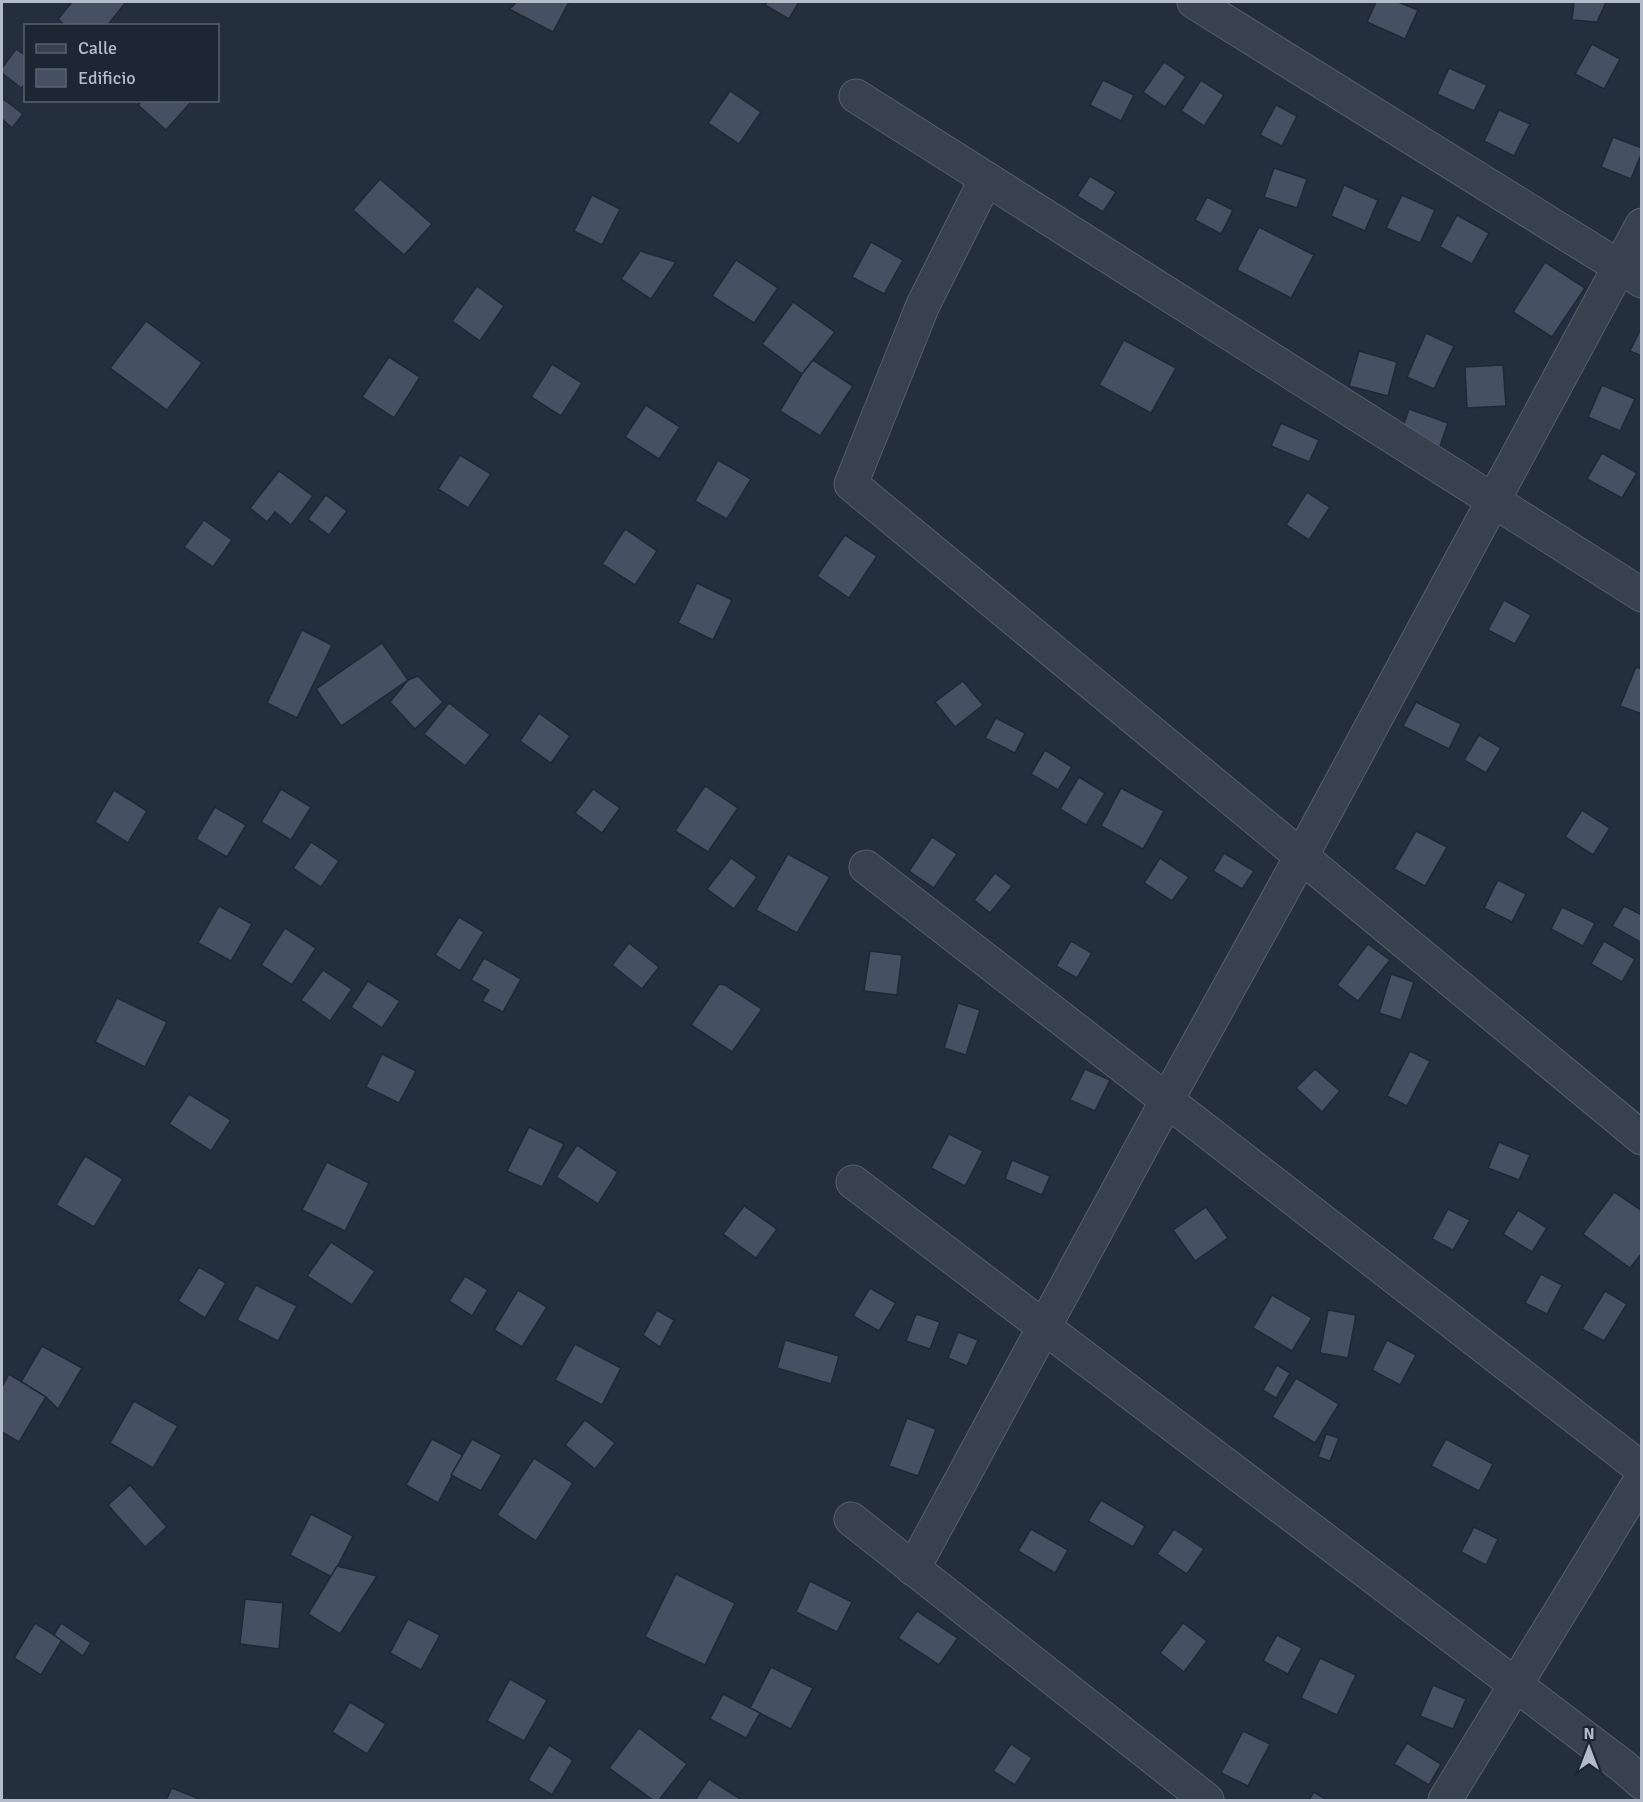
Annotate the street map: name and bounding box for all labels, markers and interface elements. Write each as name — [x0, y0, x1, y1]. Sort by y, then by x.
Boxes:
legend — [24, 24, 219, 102]
text: Calle — [78, 37, 117, 59]
text: Edificio — [78, 67, 136, 89]
north arrow — [1559, 1718, 1619, 1778]
text: N — [1583, 1724, 1595, 1744]

